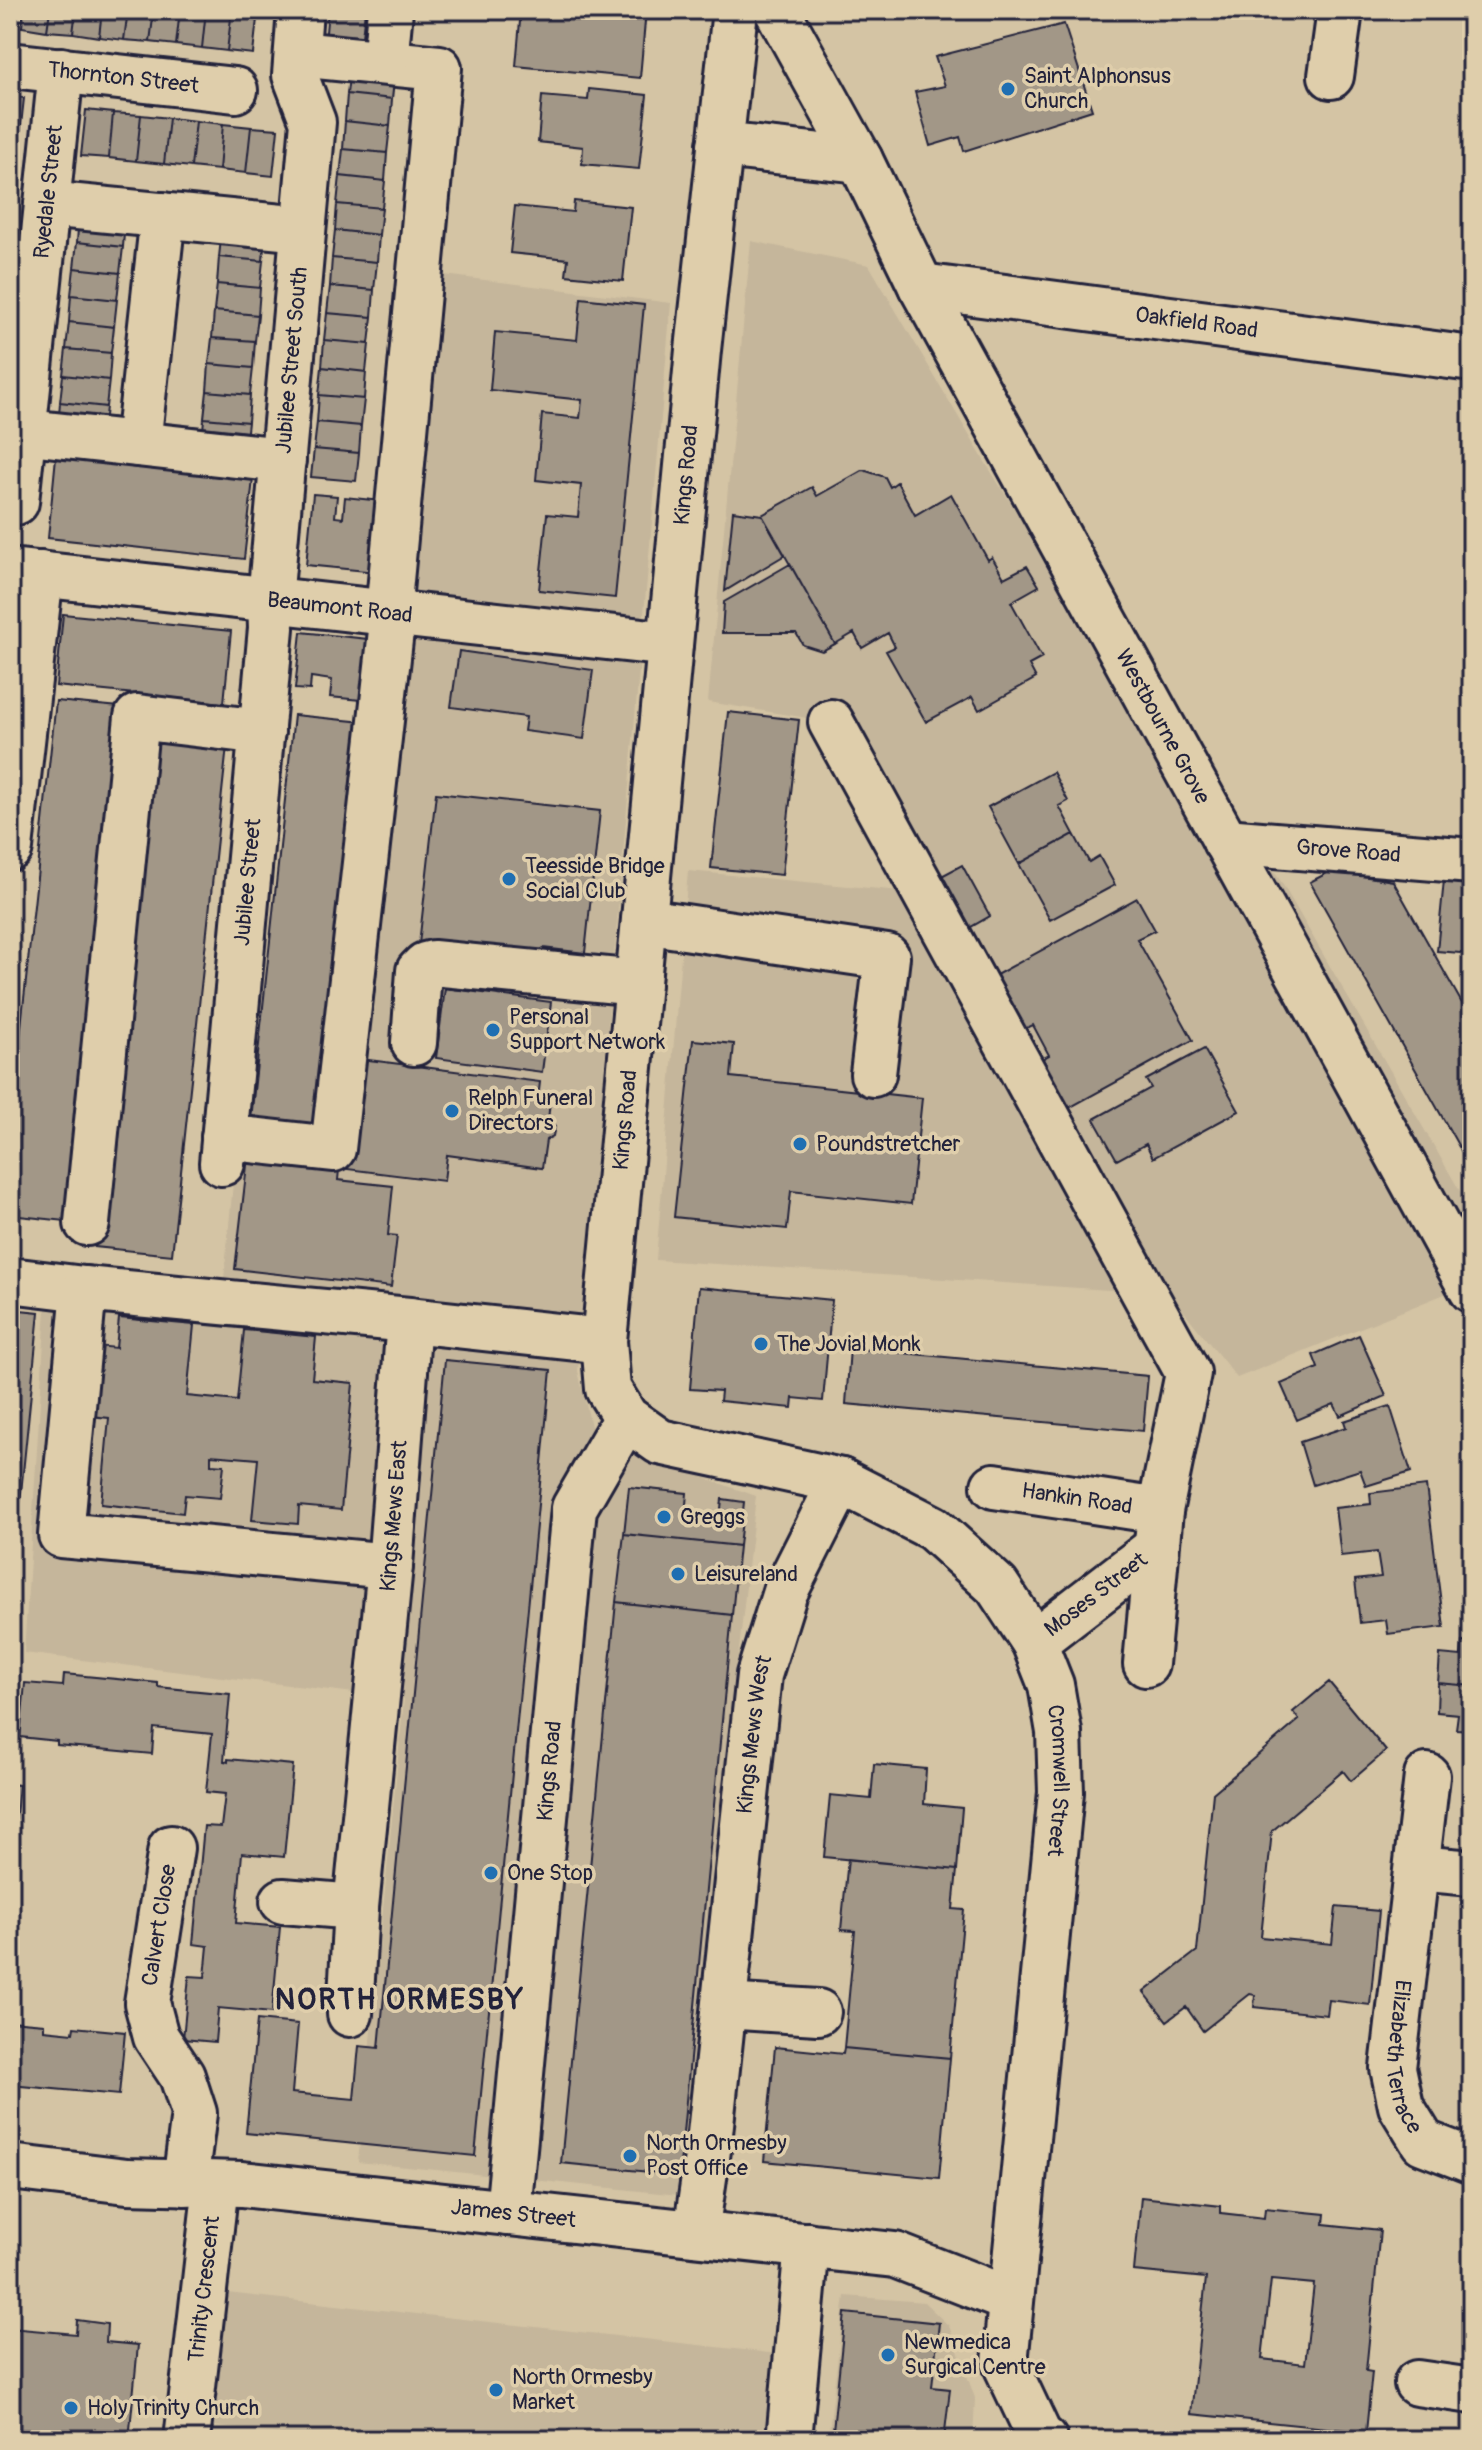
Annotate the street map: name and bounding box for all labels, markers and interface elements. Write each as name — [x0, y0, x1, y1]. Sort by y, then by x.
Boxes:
street label: Thornton Street — [46, 55, 200, 100]
place label: Saint Alphonsus Church — [1024, 62, 1171, 115]
marker: Saint Alphonsus Church — [999, 80, 1017, 98]
street label: Ryedale Street — [27, 123, 69, 260]
street label: Jubilee Street South — [269, 266, 314, 455]
street label: Oakfield Road — [1134, 301, 1260, 345]
street label: Kings Road — [668, 424, 704, 526]
street label: Beaumont Road — [266, 586, 414, 629]
street label: Westbourne Grove — [1109, 644, 1217, 809]
street label: Jubilee Street — [228, 817, 268, 947]
street label: Grove Road — [1295, 833, 1402, 869]
place label: Teesside Bridge Social Club — [525, 852, 665, 905]
marker: Teesside Bridge Social Club — [500, 870, 518, 888]
place label: Personal Support Network — [509, 1003, 665, 1056]
marker: Personal Support Network — [484, 1021, 502, 1039]
street label: Kings Road — [607, 1069, 643, 1171]
place label: Relph Funeral Directors — [468, 1084, 593, 1137]
marker: Relph Funeral Directors — [443, 1102, 461, 1120]
place label: Poundstretcher — [816, 1130, 960, 1158]
marker: Poundstretcher — [791, 1135, 809, 1153]
place label: The Jovial Monk — [777, 1330, 921, 1358]
marker: The Jovial Monk — [752, 1335, 770, 1353]
street label: Kings Mews East — [374, 1439, 414, 1593]
street label: Hankin Road — [1020, 1476, 1134, 1521]
place label: Greggs — [680, 1503, 745, 1531]
marker: Greggs — [655, 1508, 673, 1526]
street label: Moses Street — [1039, 1546, 1153, 1643]
place label: Leisureland — [694, 1560, 798, 1588]
marker: Leisureland — [669, 1565, 687, 1583]
street label: Kings Mews West — [730, 1651, 778, 1815]
street label: Cromwell Street — [1041, 1703, 1075, 1858]
street label: Kings Road — [531, 1719, 568, 1822]
place label: One Stop — [507, 1859, 593, 1887]
street label: Calvert Close — [136, 1862, 182, 1988]
marker: One Stop — [482, 1864, 500, 1882]
street label: Elizabeth Terrace — [1379, 1978, 1429, 2139]
district label: NORTH ORMESBY — [275, 1981, 525, 2018]
place label: North Ormesby Post Office — [646, 2129, 787, 2182]
marker: North Ormesby Post Office — [621, 2147, 639, 2165]
street label: James Street — [450, 2193, 578, 2234]
street label: Trinity Crescent — [182, 2214, 226, 2364]
place label: Newmedica Surgical Centre — [904, 2328, 1046, 2381]
marker: Newmedica Surgical Centre — [879, 2346, 897, 2364]
place label: North Ormesby Market — [512, 2363, 653, 2416]
marker: North Ormesby Market — [487, 2381, 505, 2399]
place label: Holy Trinity Church — [87, 2394, 259, 2422]
marker: Holy Trinity Church — [62, 2399, 80, 2417]

